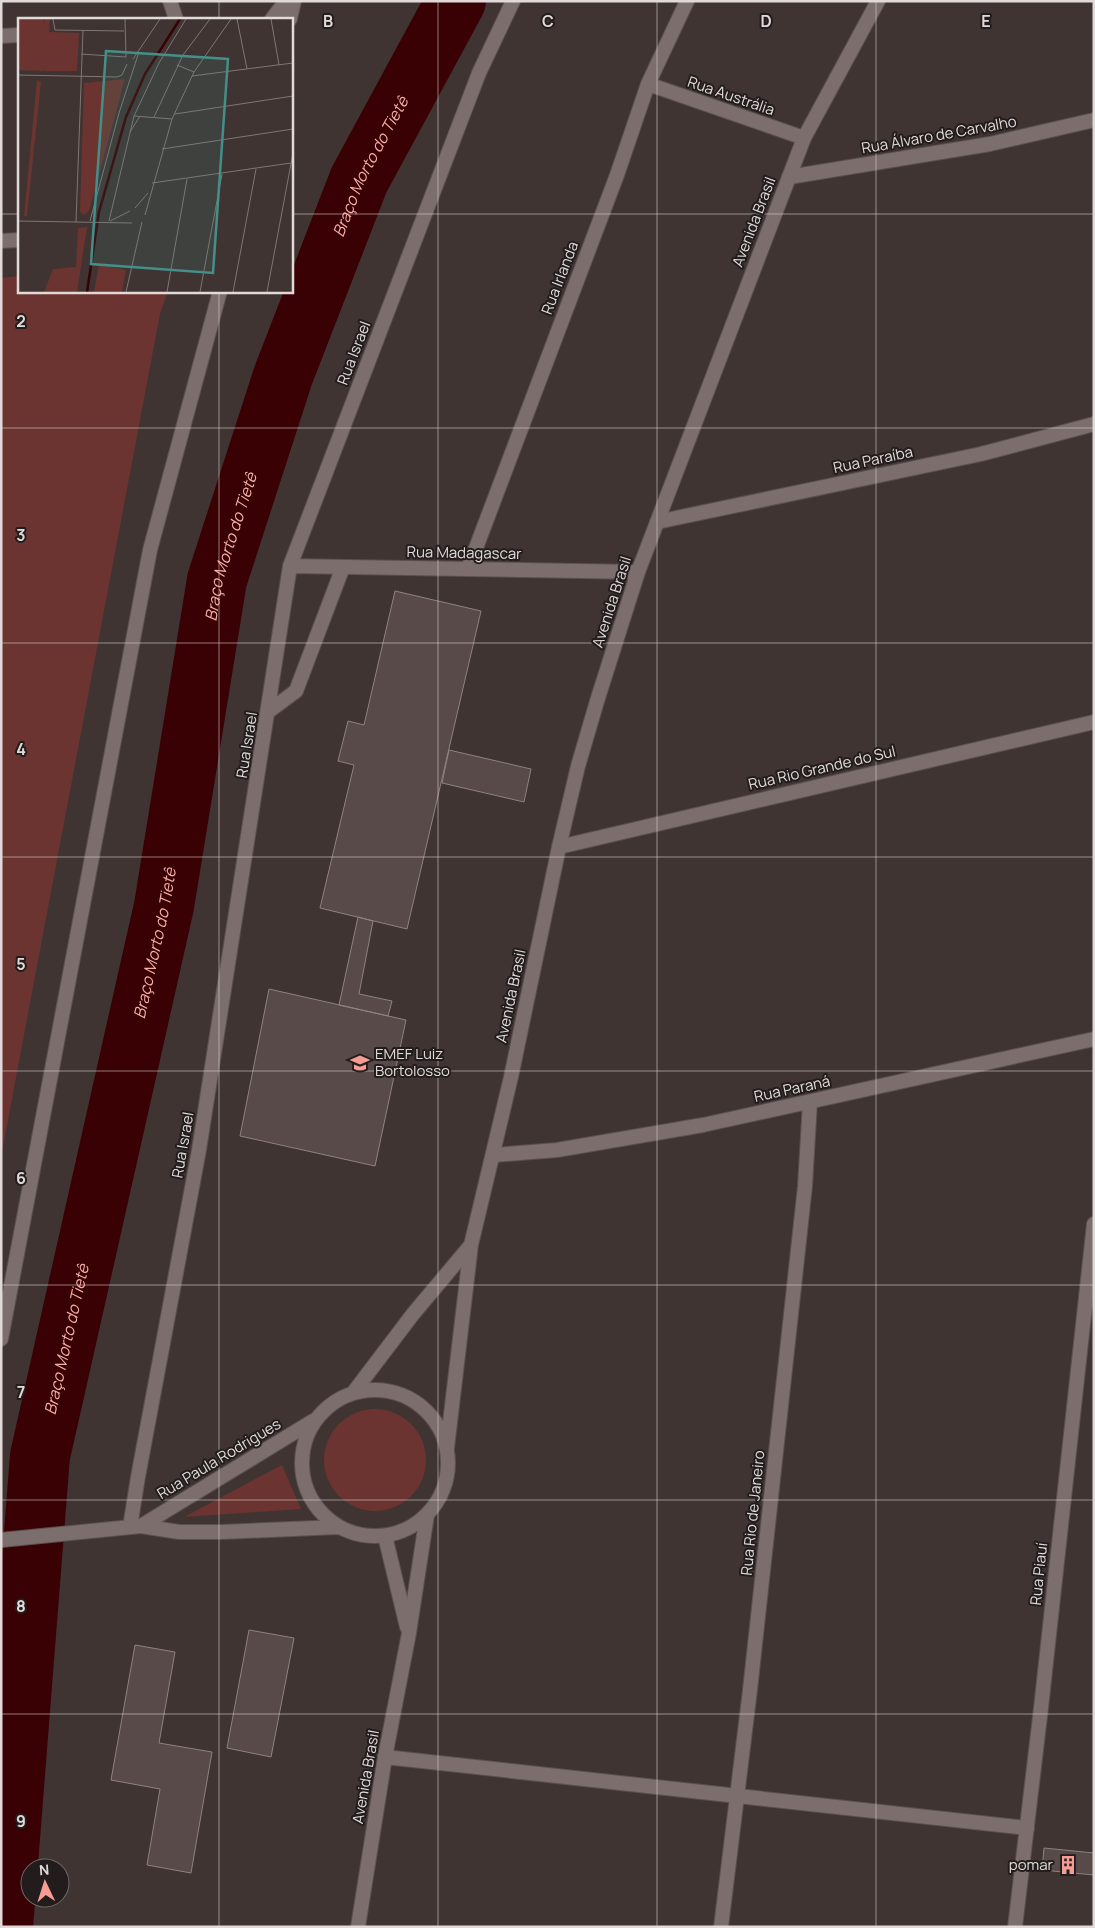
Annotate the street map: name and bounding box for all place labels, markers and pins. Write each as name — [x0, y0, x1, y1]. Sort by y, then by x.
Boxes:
place label: EMEF Luiz Bortolosso — [375, 1043, 450, 1081]
school or university icon: EMEF Luiz Bortolosso — [349, 1052, 371, 1074]
place label: pomar — [1009, 1854, 1054, 1875]
building icon: pomar — [1057, 1854, 1079, 1876]

